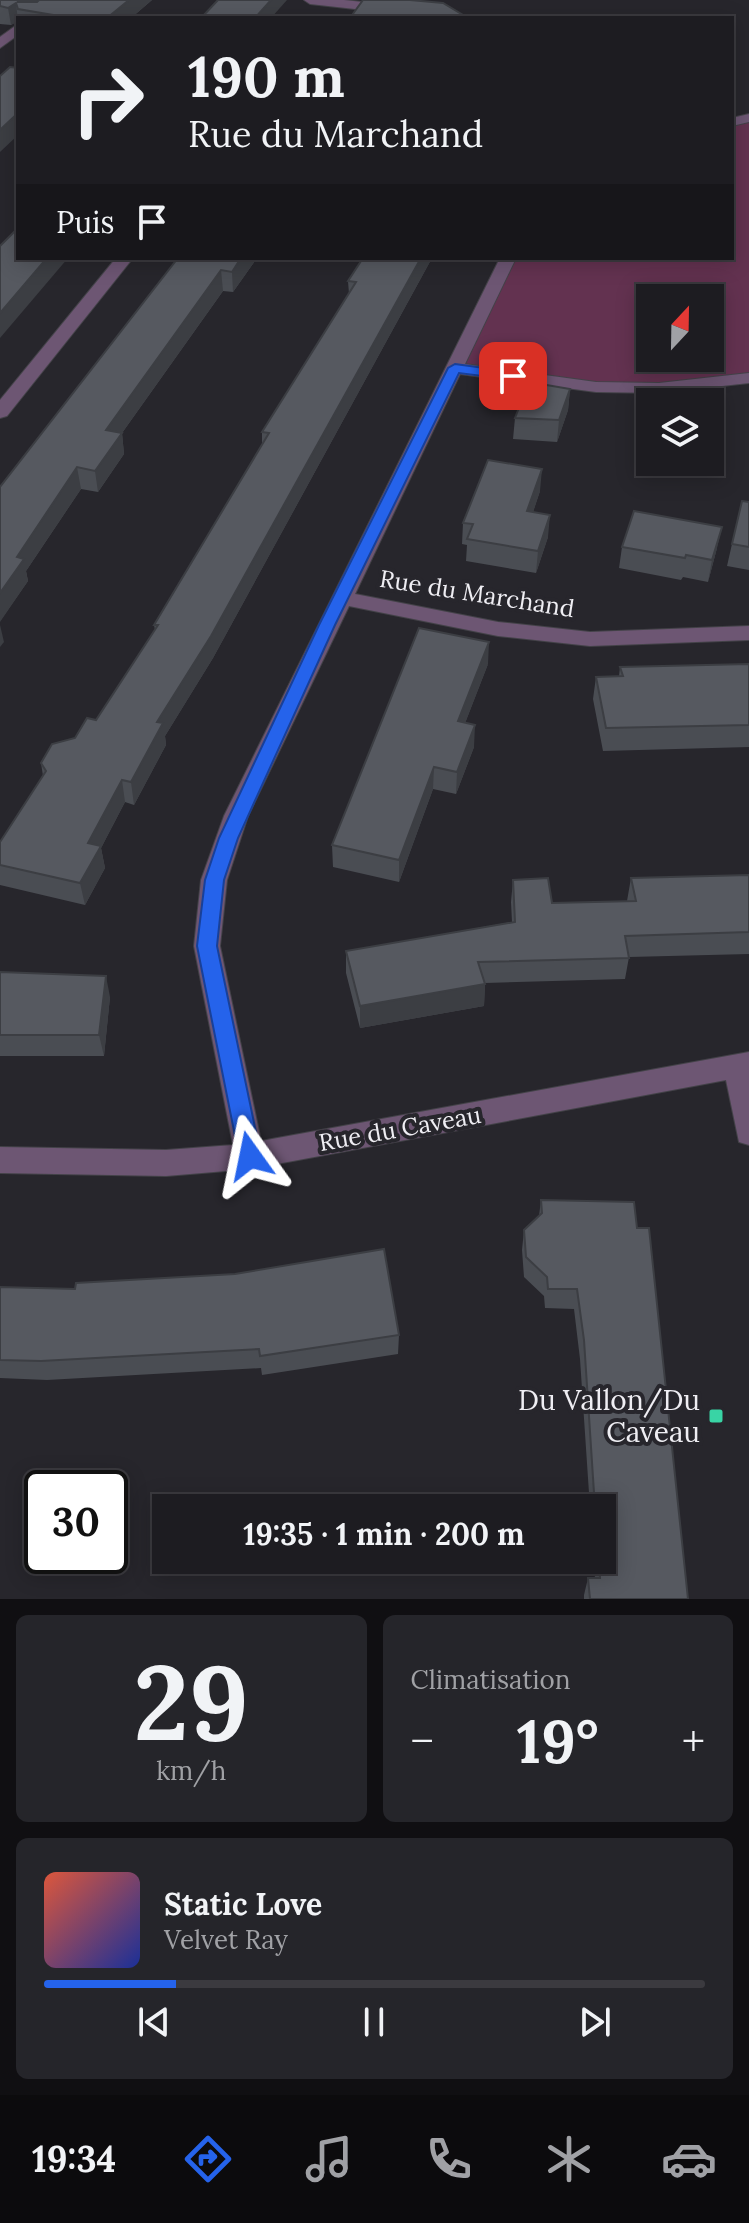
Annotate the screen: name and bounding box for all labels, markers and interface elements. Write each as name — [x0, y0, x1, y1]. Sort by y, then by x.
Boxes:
text: 190 m — [188, 41, 345, 112]
icon: right — [56, 48, 160, 152]
text: Rue du Marchand — [188, 111, 483, 157]
icon: arrive — [130, 200, 174, 244]
text: Puis — [56, 203, 114, 241]
north arrow — [636, 284, 724, 372]
map controls — [636, 284, 724, 476]
pin — [479, 342, 547, 410]
icon: arrive — [491, 354, 535, 398]
button: layers — [636, 388, 724, 476]
street label: Rue du Marchand — [377, 563, 577, 624]
street label: Rue du Caveau — [316, 1099, 483, 1158]
position arrow — [208, 1114, 292, 1198]
place label: Du Vallon/Du Caveau — [518, 1382, 700, 1450]
marker: Du Vallon/Du Caveau — [707, 1407, 725, 1425]
speed limit sign: 30 — [24, 1470, 128, 1574]
text: 19:35 · 1 min · 200 m — [243, 1515, 525, 1553]
text: 29 — [134, 1635, 249, 1768]
text: Climatisation — [411, 1663, 571, 1696]
text: 19° — [517, 1703, 599, 1779]
text: − — [411, 1713, 434, 1769]
text: + — [682, 1713, 705, 1769]
text: km/h — [156, 1754, 226, 1787]
text: Static Love — [164, 1885, 322, 1923]
text: Velvet Ray — [164, 1923, 288, 1956]
icon: previous — [132, 2000, 176, 2044]
icon: pause — [352, 2000, 396, 2044]
icon: next — [573, 2000, 617, 2044]
icon: directions — [180, 2131, 236, 2187]
icon: music — [301, 2131, 357, 2187]
icon: phone — [421, 2131, 477, 2187]
icon: climate — [541, 2131, 597, 2187]
icon: car — [661, 2131, 717, 2187]
text: 19:34 — [32, 2136, 116, 2182]

